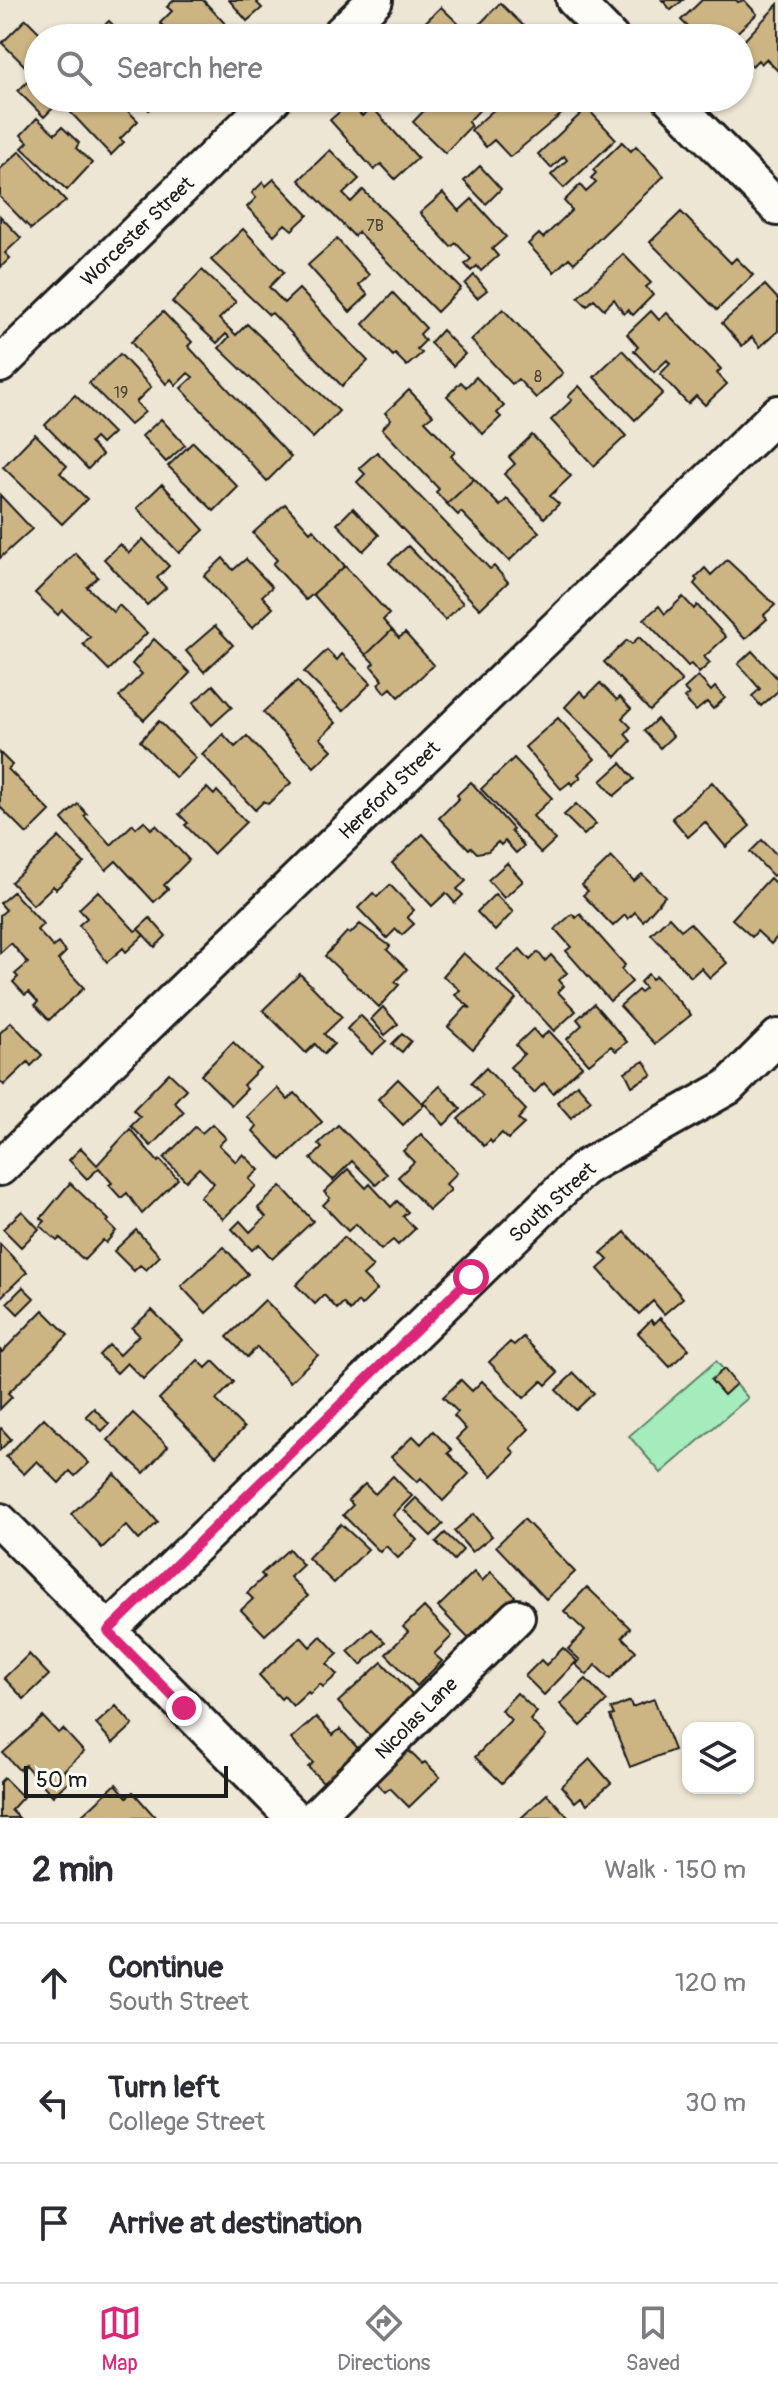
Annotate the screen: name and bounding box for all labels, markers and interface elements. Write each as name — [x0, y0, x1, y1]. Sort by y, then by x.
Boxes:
search box — [24, 24, 754, 112]
icon: search — [52, 46, 96, 90]
text: Search here — [116, 50, 263, 87]
street label: Worcester Street — [76, 170, 200, 292]
house number: 7B — [366, 216, 384, 236]
house number: 8 — [534, 367, 542, 387]
house number: 19 — [114, 383, 128, 403]
street label: Hereford Street — [334, 735, 446, 845]
street label: South Street — [504, 1156, 602, 1248]
route start — [453, 1259, 489, 1295]
street label: Nicolas Lane — [370, 1672, 463, 1765]
route end — [166, 1690, 202, 1726]
map controls — [682, 1722, 754, 1794]
button: layers — [682, 1722, 754, 1794]
scale bar — [24, 1762, 228, 1798]
text: 50 m — [36, 1766, 87, 1794]
text: 2 min — [32, 1849, 114, 1892]
text: Walk · 150 m — [604, 1854, 746, 1886]
text: Continue — [108, 1949, 223, 1986]
icon: ahead — [32, 1961, 76, 2005]
text: 120 m — [675, 1967, 746, 1999]
text: South Street — [108, 1986, 249, 2018]
text: Turn left — [108, 2069, 219, 2106]
icon: left — [32, 2081, 76, 2125]
text: 30 m — [685, 2087, 746, 2119]
text: College Street — [108, 2106, 265, 2138]
icon: arrive — [32, 2201, 76, 2245]
text: Arrive at destination — [108, 2205, 362, 2242]
tab: Map — [98, 2301, 142, 2377]
tab: Directions — [337, 2301, 430, 2377]
tab: Saved — [626, 2301, 680, 2377]

